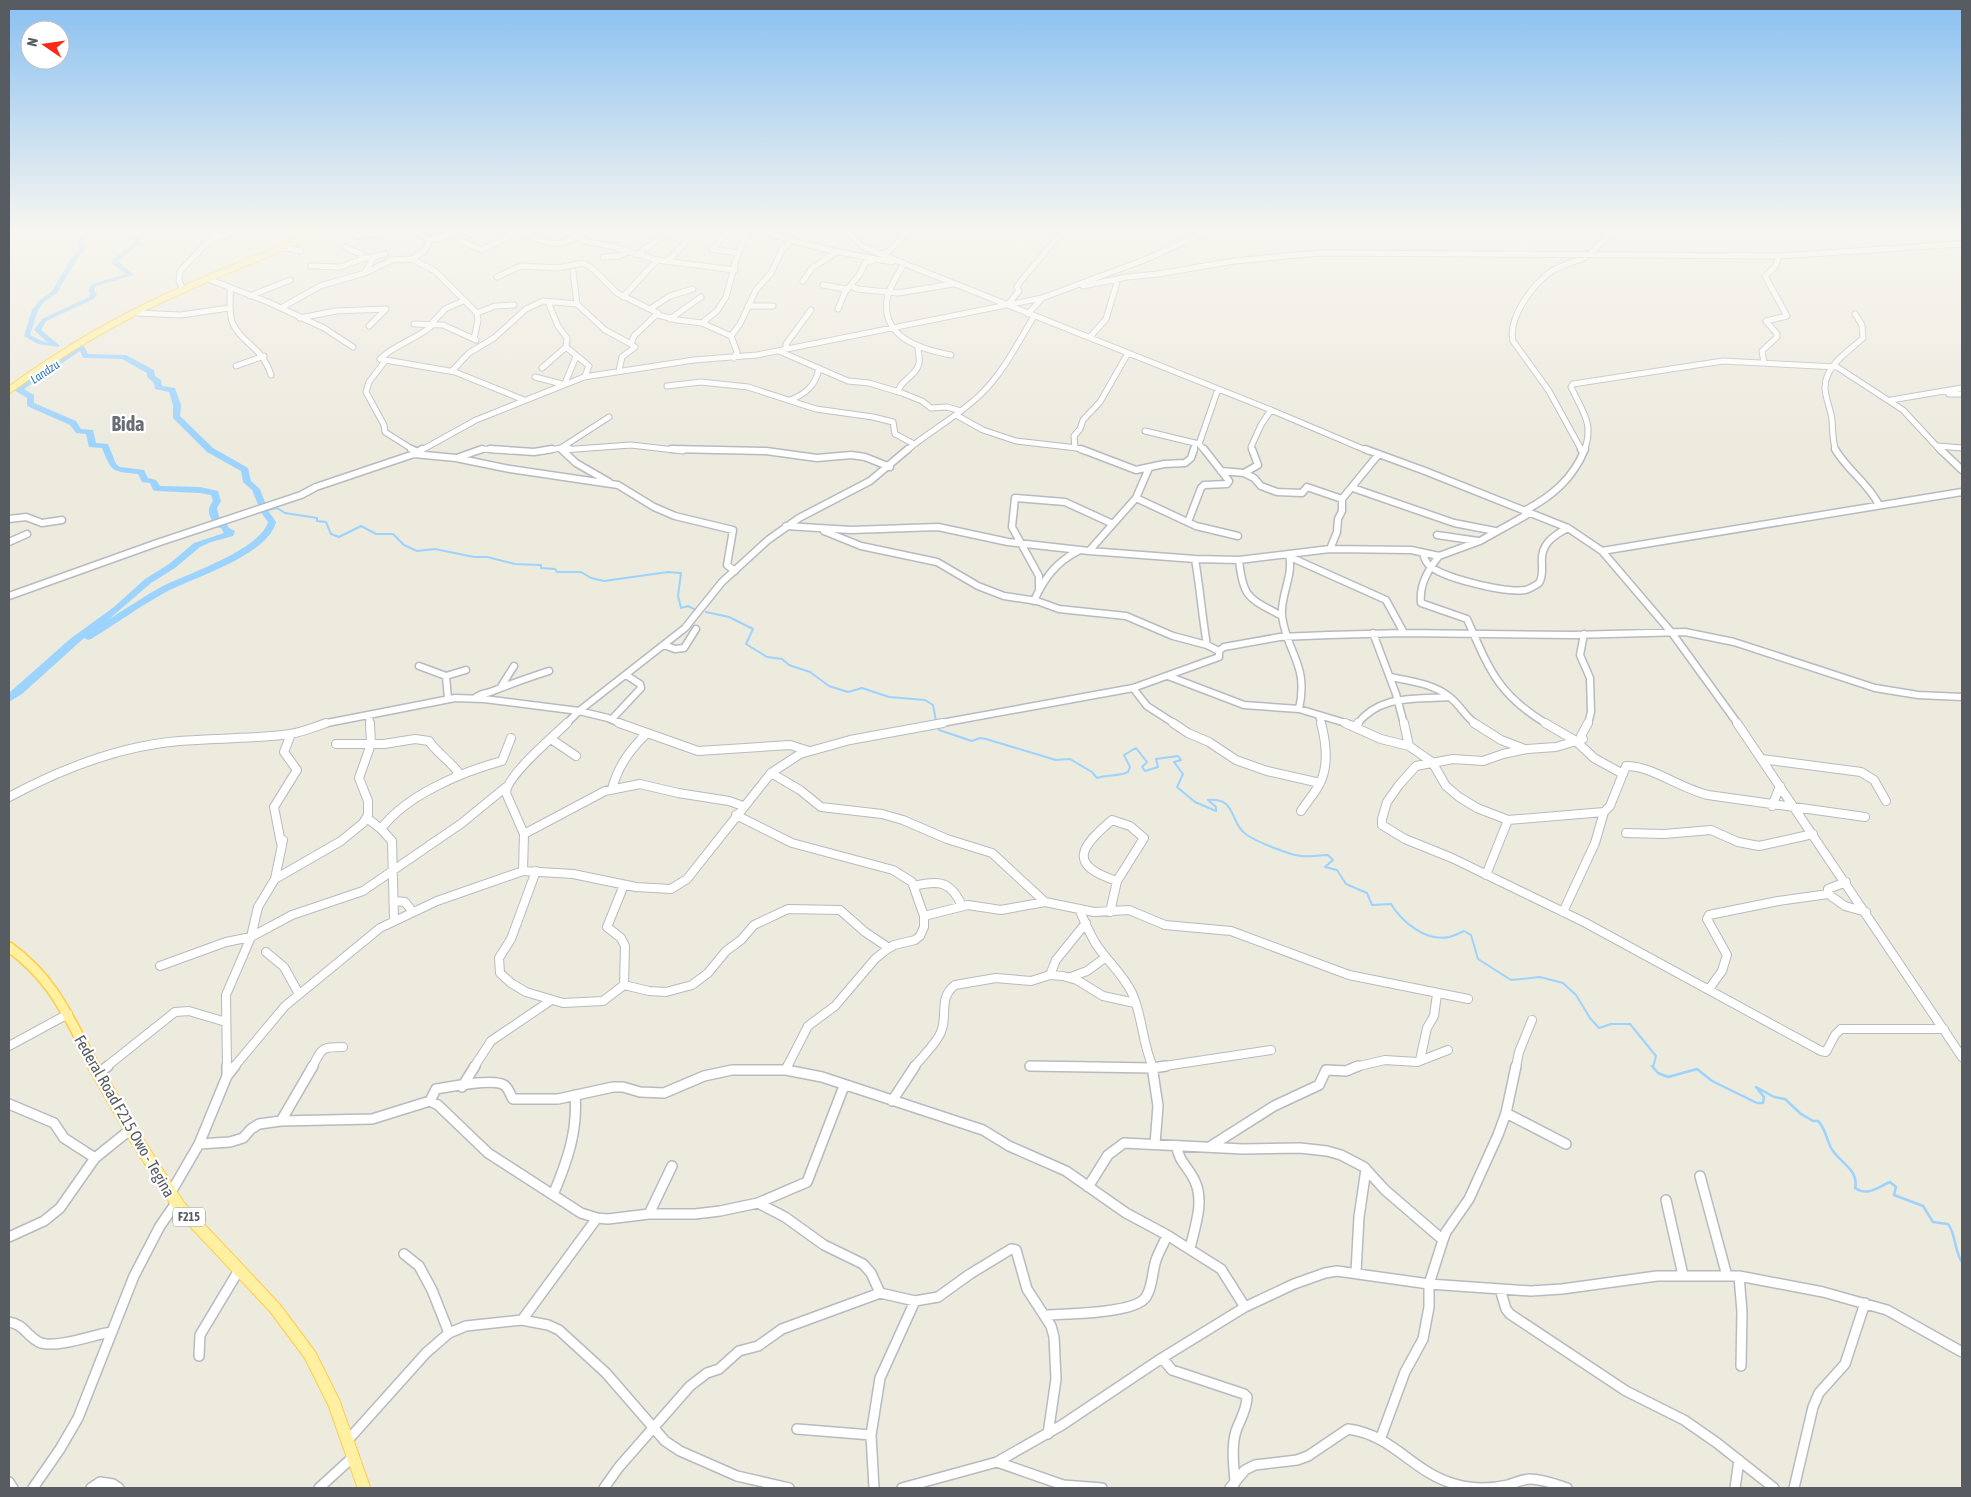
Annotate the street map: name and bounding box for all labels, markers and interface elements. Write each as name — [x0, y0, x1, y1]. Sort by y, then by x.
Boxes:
north arrow — [20, 20, 70, 70]
text: N — [24, 36, 41, 48]
water label: Landzu — [28, 357, 62, 387]
district label: Bida — [112, 412, 144, 435]
street label: Federal Road F215 Owo - Tegina — [70, 1032, 179, 1201]
road number: F215 — [173, 1208, 205, 1226]

